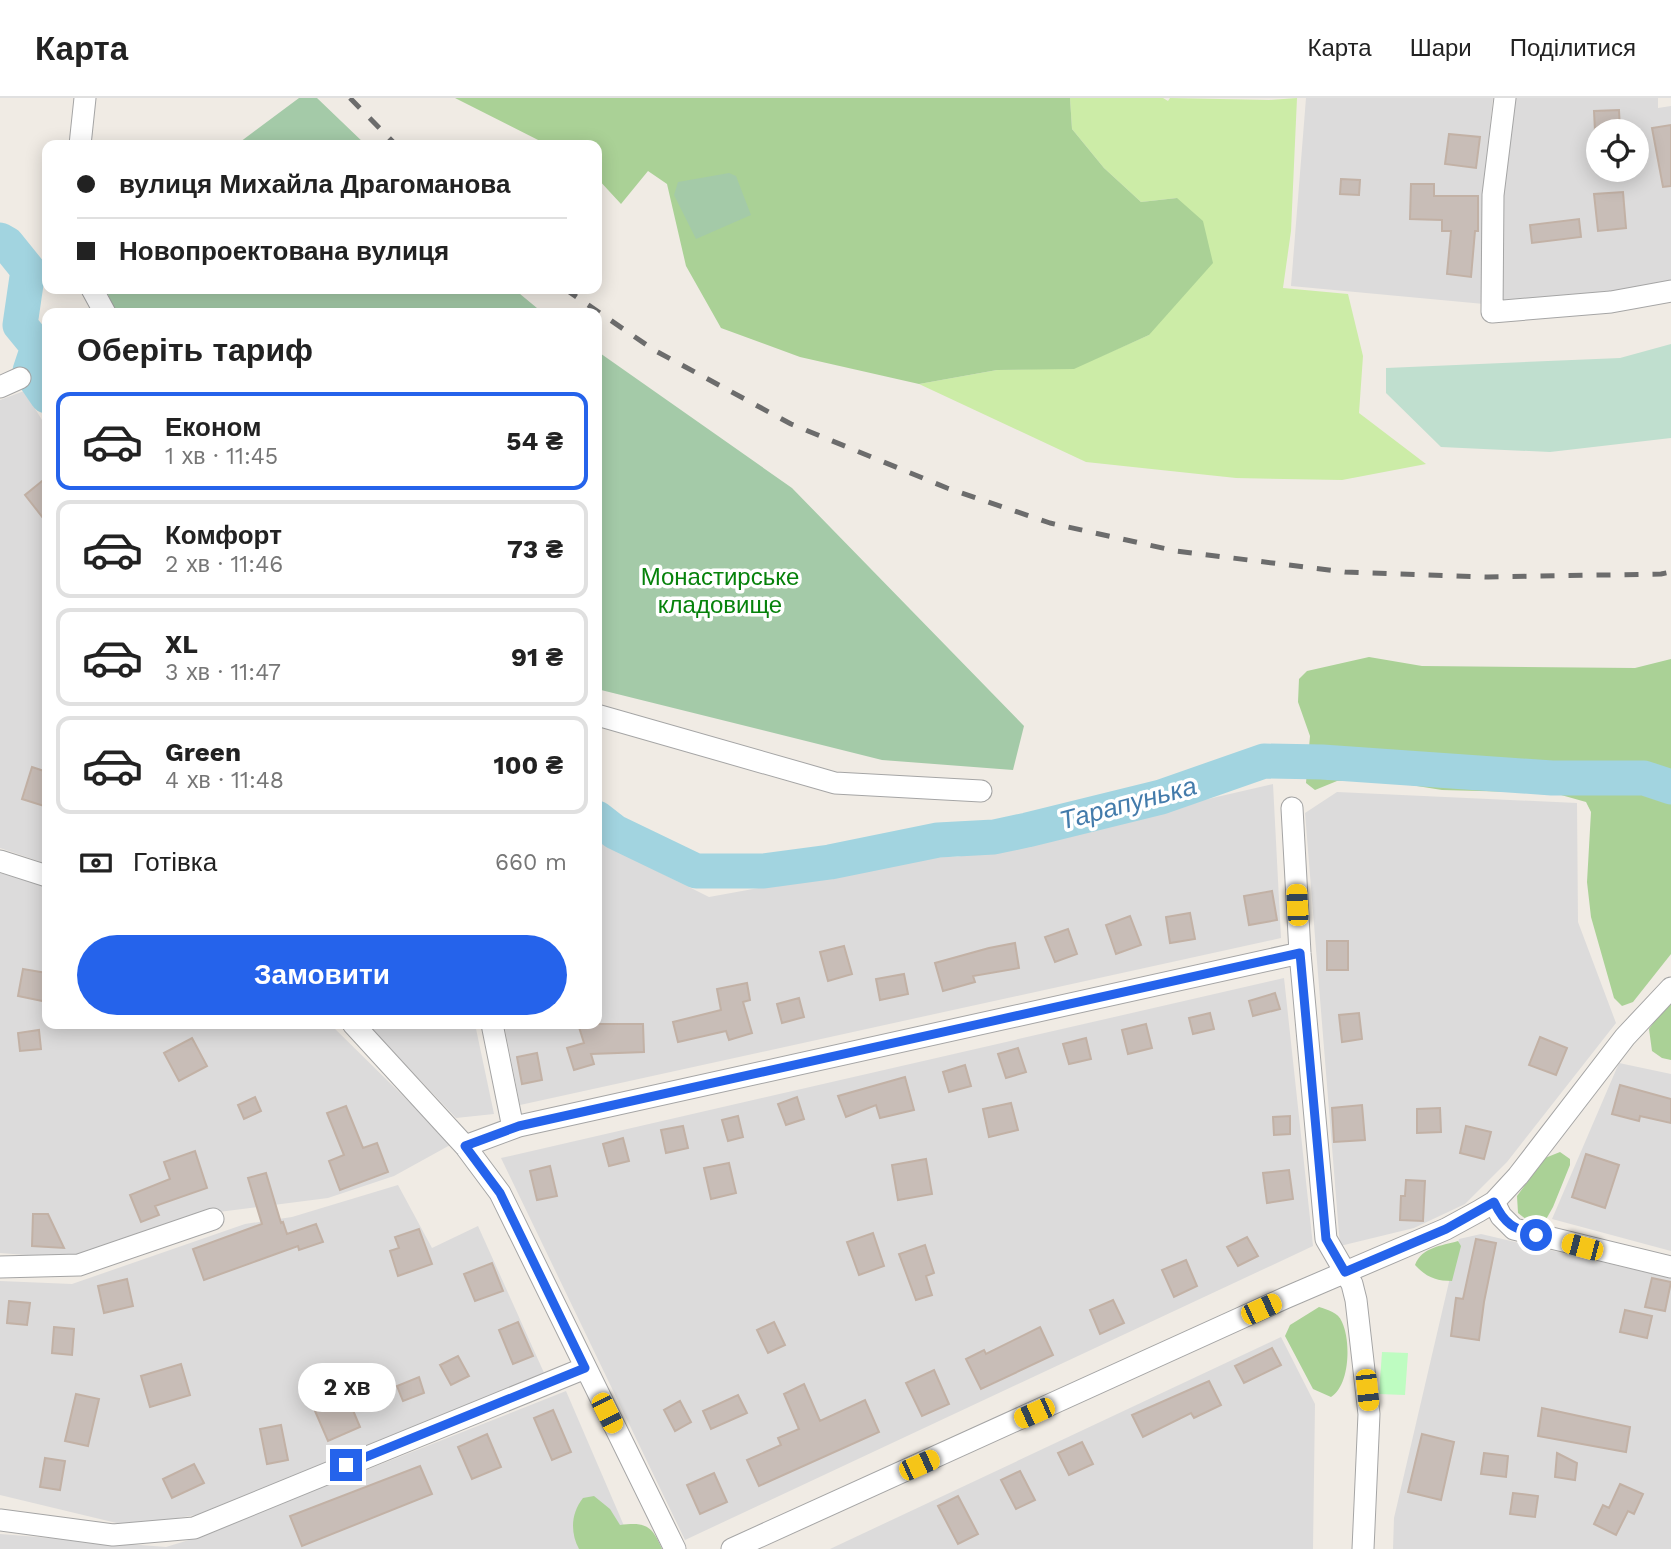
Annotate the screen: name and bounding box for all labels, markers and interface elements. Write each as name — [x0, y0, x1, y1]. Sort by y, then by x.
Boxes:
text: Карта — [35, 29, 128, 68]
text: Карта — [1307, 34, 1372, 62]
text: Шари — [1410, 34, 1472, 62]
text: Поділитися — [1510, 34, 1636, 62]
map controls — [1586, 119, 1649, 182]
button: locate — [1586, 119, 1649, 182]
text: вулиця Михайла Драгоманова — [119, 169, 510, 199]
text: Новопроектована вулиця — [119, 236, 449, 266]
text: Оберіть тариф — [77, 331, 313, 369]
icon: car — [81, 410, 144, 473]
text: Економ — [165, 412, 261, 442]
text: 54 ₴ — [506, 426, 563, 456]
text: 1 хв · 11:45 — [165, 443, 278, 470]
icon: car — [81, 518, 144, 581]
text: Комфорт — [165, 520, 282, 550]
text: 73 ₴ — [507, 534, 563, 564]
text: 2 хв · 11:46 — [165, 551, 283, 578]
park label: Монастирське кладовище — [641, 563, 799, 619]
icon: car — [81, 626, 144, 689]
text: XL — [165, 629, 198, 659]
text: 91 ₴ — [511, 642, 563, 672]
text: 3 хв · 11:47 — [165, 659, 281, 686]
icon: car — [81, 734, 144, 797]
text: Green — [165, 737, 241, 767]
text: 100 ₴ — [494, 750, 563, 780]
text: 4 хв · 11:48 — [165, 767, 284, 794]
water label: Тарапунька — [1056, 770, 1200, 836]
icon: cash — [77, 844, 115, 882]
text: Готівка — [133, 847, 217, 877]
text: 660 m — [495, 849, 567, 876]
car — [1286, 883, 1309, 927]
button: Замовити — [77, 935, 567, 1015]
route start — [1520, 1219, 1552, 1251]
car — [1559, 1231, 1606, 1263]
car — [1238, 1291, 1285, 1327]
callout: 2 хв — [297, 1364, 395, 1412]
car — [1355, 1368, 1380, 1412]
text: 2 хв — [323, 1374, 371, 1401]
car — [589, 1390, 626, 1436]
car — [1011, 1395, 1058, 1431]
car — [896, 1447, 943, 1483]
route end — [330, 1449, 362, 1481]

